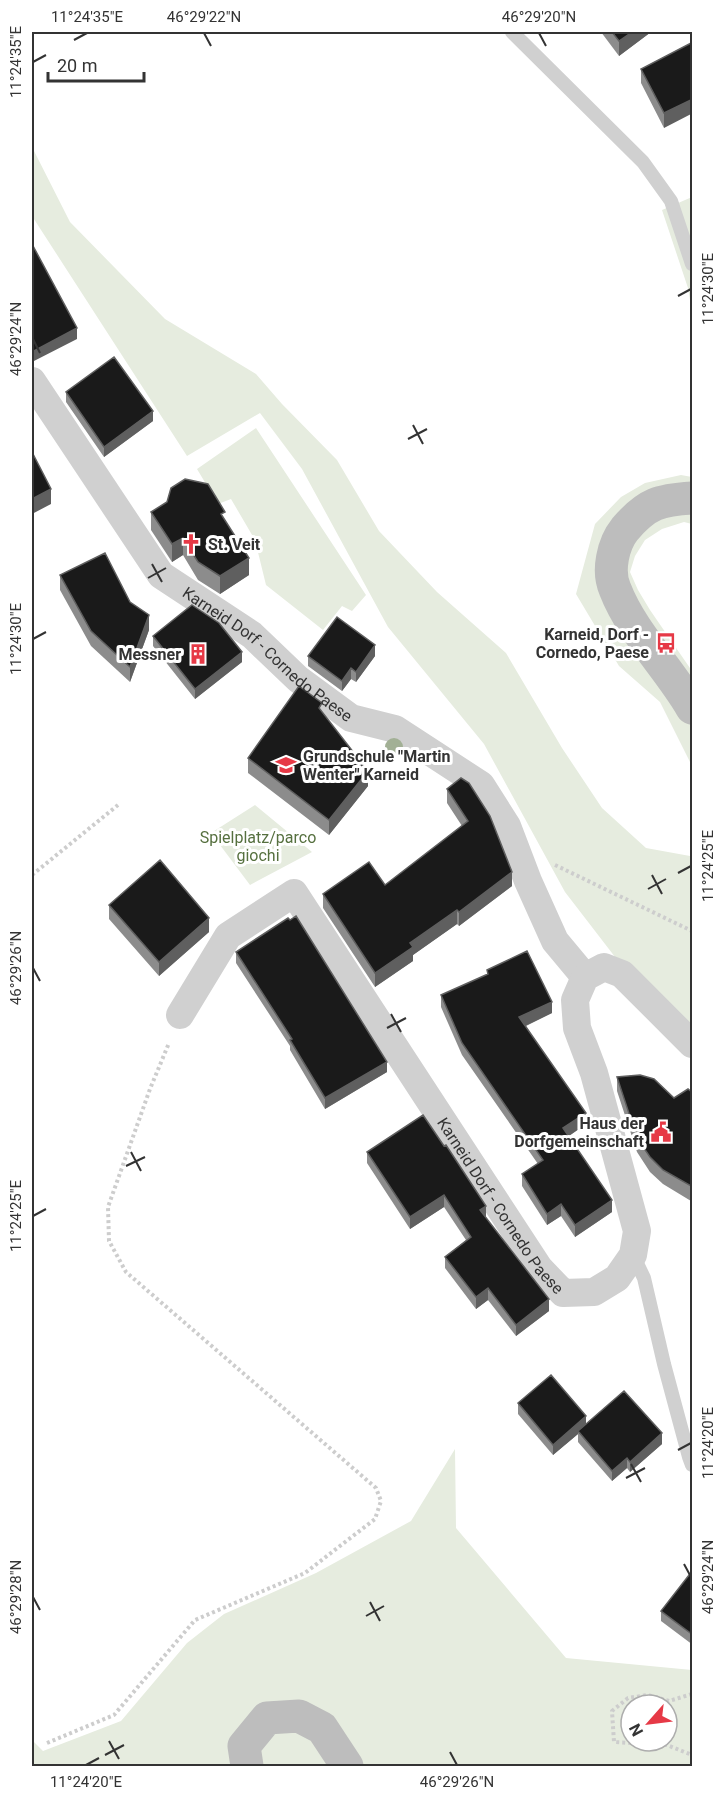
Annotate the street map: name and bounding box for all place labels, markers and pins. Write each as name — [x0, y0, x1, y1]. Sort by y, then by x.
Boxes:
church icon: St. Veit — [179, 532, 203, 556]
place label: St. Veit — [208, 535, 261, 554]
place label: Karneid, Dorf - Cornedo, Paese — [536, 625, 649, 662]
bus stop icon: Karneid, Dorf - Cornedo, Paese — [654, 631, 678, 655]
building icon: Messner — [186, 642, 210, 666]
place label: Messner — [118, 645, 181, 664]
place label: Grundschule "Martin Wenter" Karneid — [303, 747, 451, 784]
school or university icon: Grundschule "Martin Wenter" Karneid — [274, 753, 298, 777]
place label: Haus der Dorfgemeinschaft — [514, 1114, 645, 1151]
public building icon: Haus der Dorfgemeinschaft — [649, 1120, 673, 1144]

